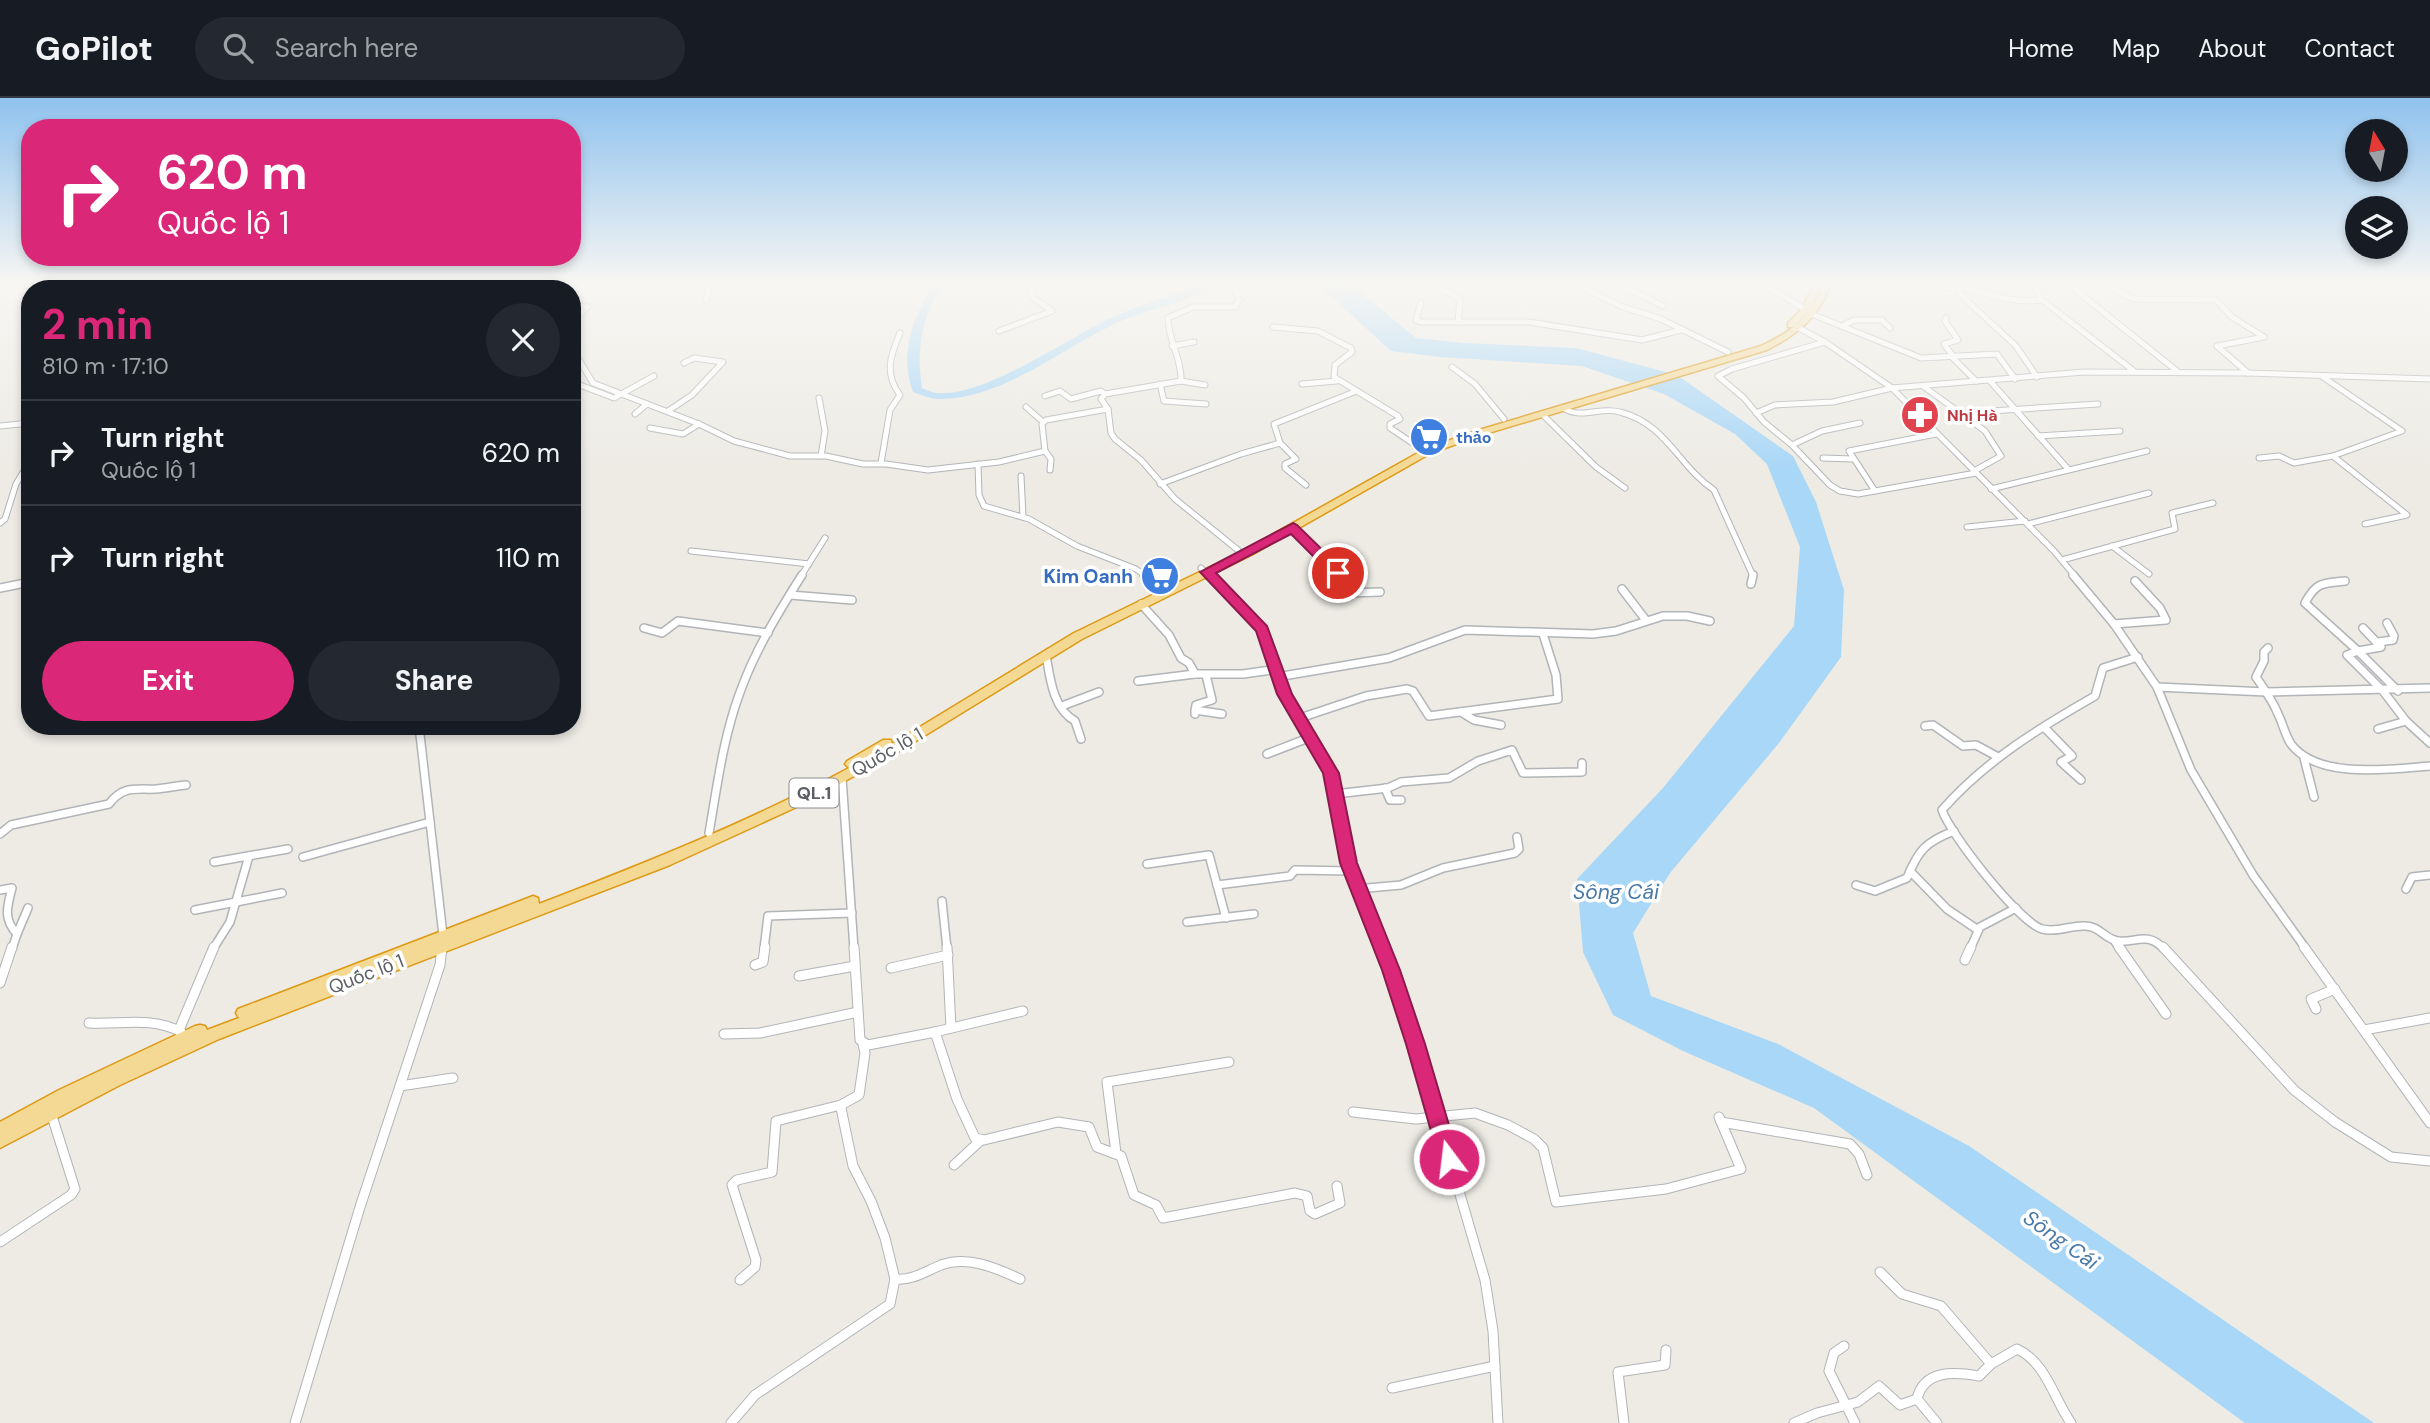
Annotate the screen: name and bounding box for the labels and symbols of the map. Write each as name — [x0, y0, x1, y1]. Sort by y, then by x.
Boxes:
north arrow — [2345, 119, 2408, 182]
pharmacy icon: Nhị Hà — [1899, 394, 1941, 436]
place label: Nhị Hà — [1947, 405, 1998, 426]
supermarket icon: thảo — [1408, 416, 1450, 458]
place label: thảo — [1456, 427, 1491, 448]
pin — [1308, 543, 1368, 603]
supermarket icon: Kim Oanh — [1139, 555, 1181, 597]
place label: Kim Oanh — [1044, 564, 1133, 589]
street label: Quốc lộ 1 — [847, 722, 927, 782]
road number: QL.1 — [790, 778, 838, 808]
water label: Sông Cái — [1573, 878, 1660, 906]
street label: Quốc lộ 1 — [325, 948, 407, 1000]
position arrow — [1412, 1122, 1486, 1196]
water label: Sông Cái — [2018, 1204, 2105, 1277]

